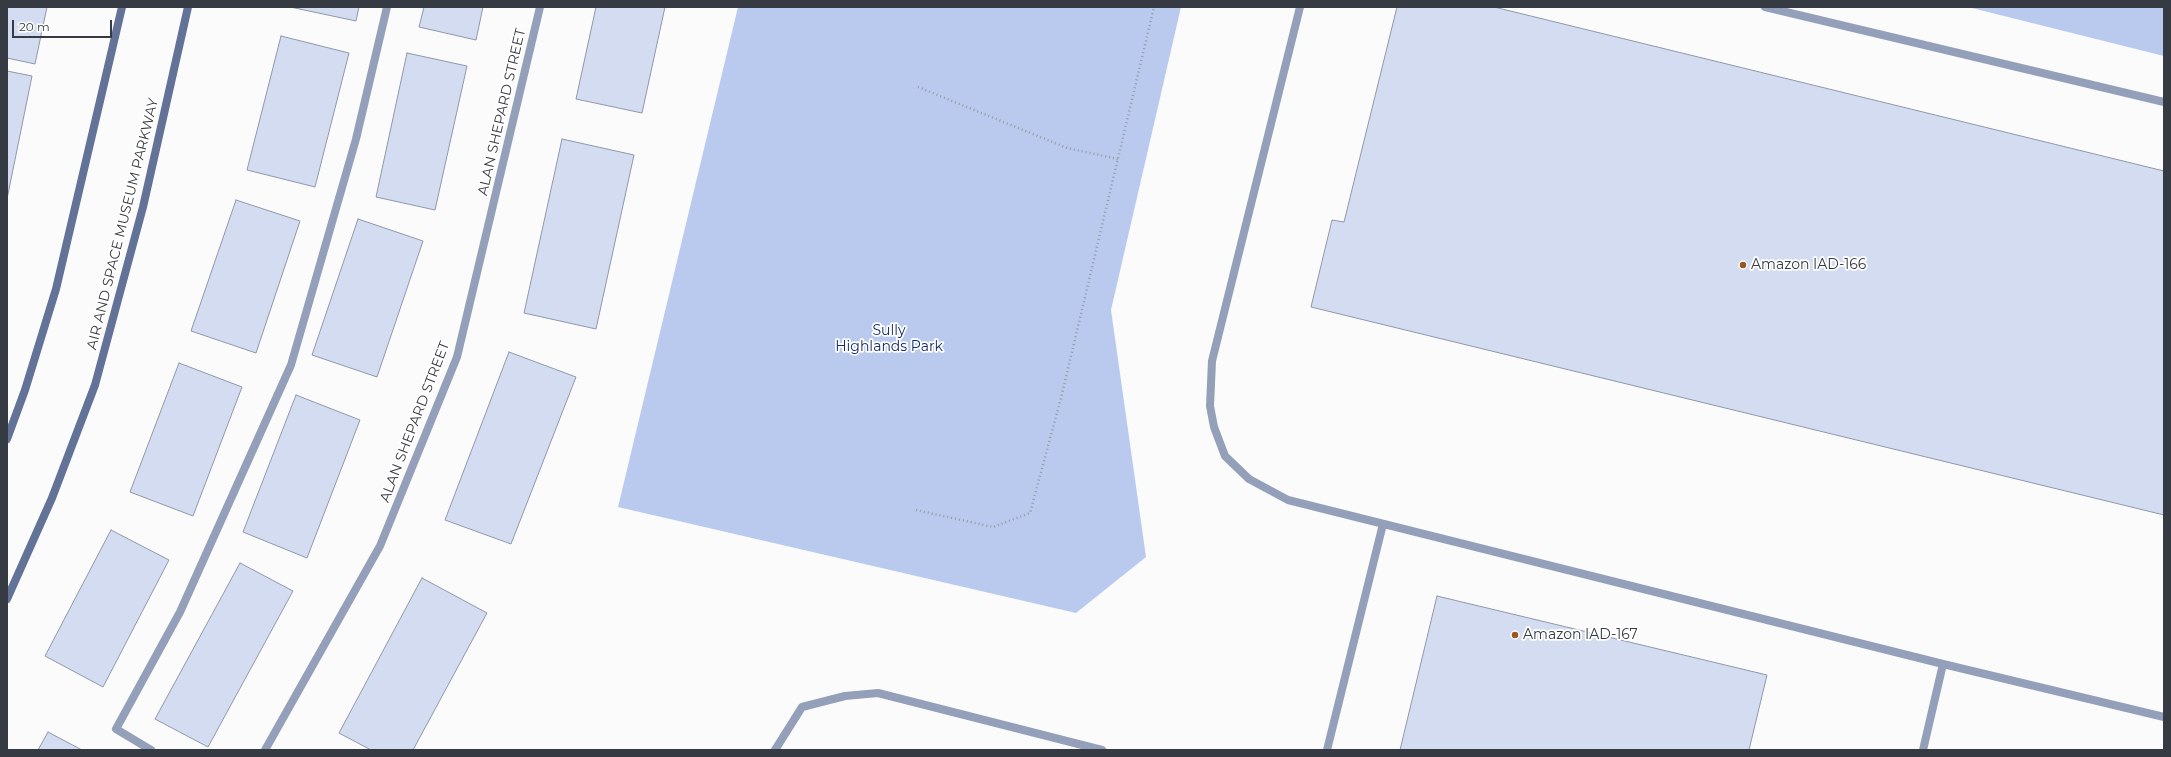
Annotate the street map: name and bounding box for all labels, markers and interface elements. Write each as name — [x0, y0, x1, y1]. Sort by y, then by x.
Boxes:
scale bar — [14, 12, 114, 38]
text: 20 m — [19, 19, 50, 34]
street label: ALAN SHEPARD STREET — [475, 27, 529, 197]
street label: AIR AND SPACE MUSEUM PARKWAY — [84, 97, 162, 351]
place label: Amazon IAD-166 — [1751, 257, 1866, 273]
marker: Amazon IAD-166 — [1738, 260, 1748, 270]
park label: Sully Highlands Park — [835, 323, 943, 356]
street label: ALAN SHEPARD STREET — [377, 339, 453, 505]
place label: Amazon IAD-167 — [1523, 627, 1638, 643]
marker: Amazon IAD-167 — [1510, 630, 1520, 640]

